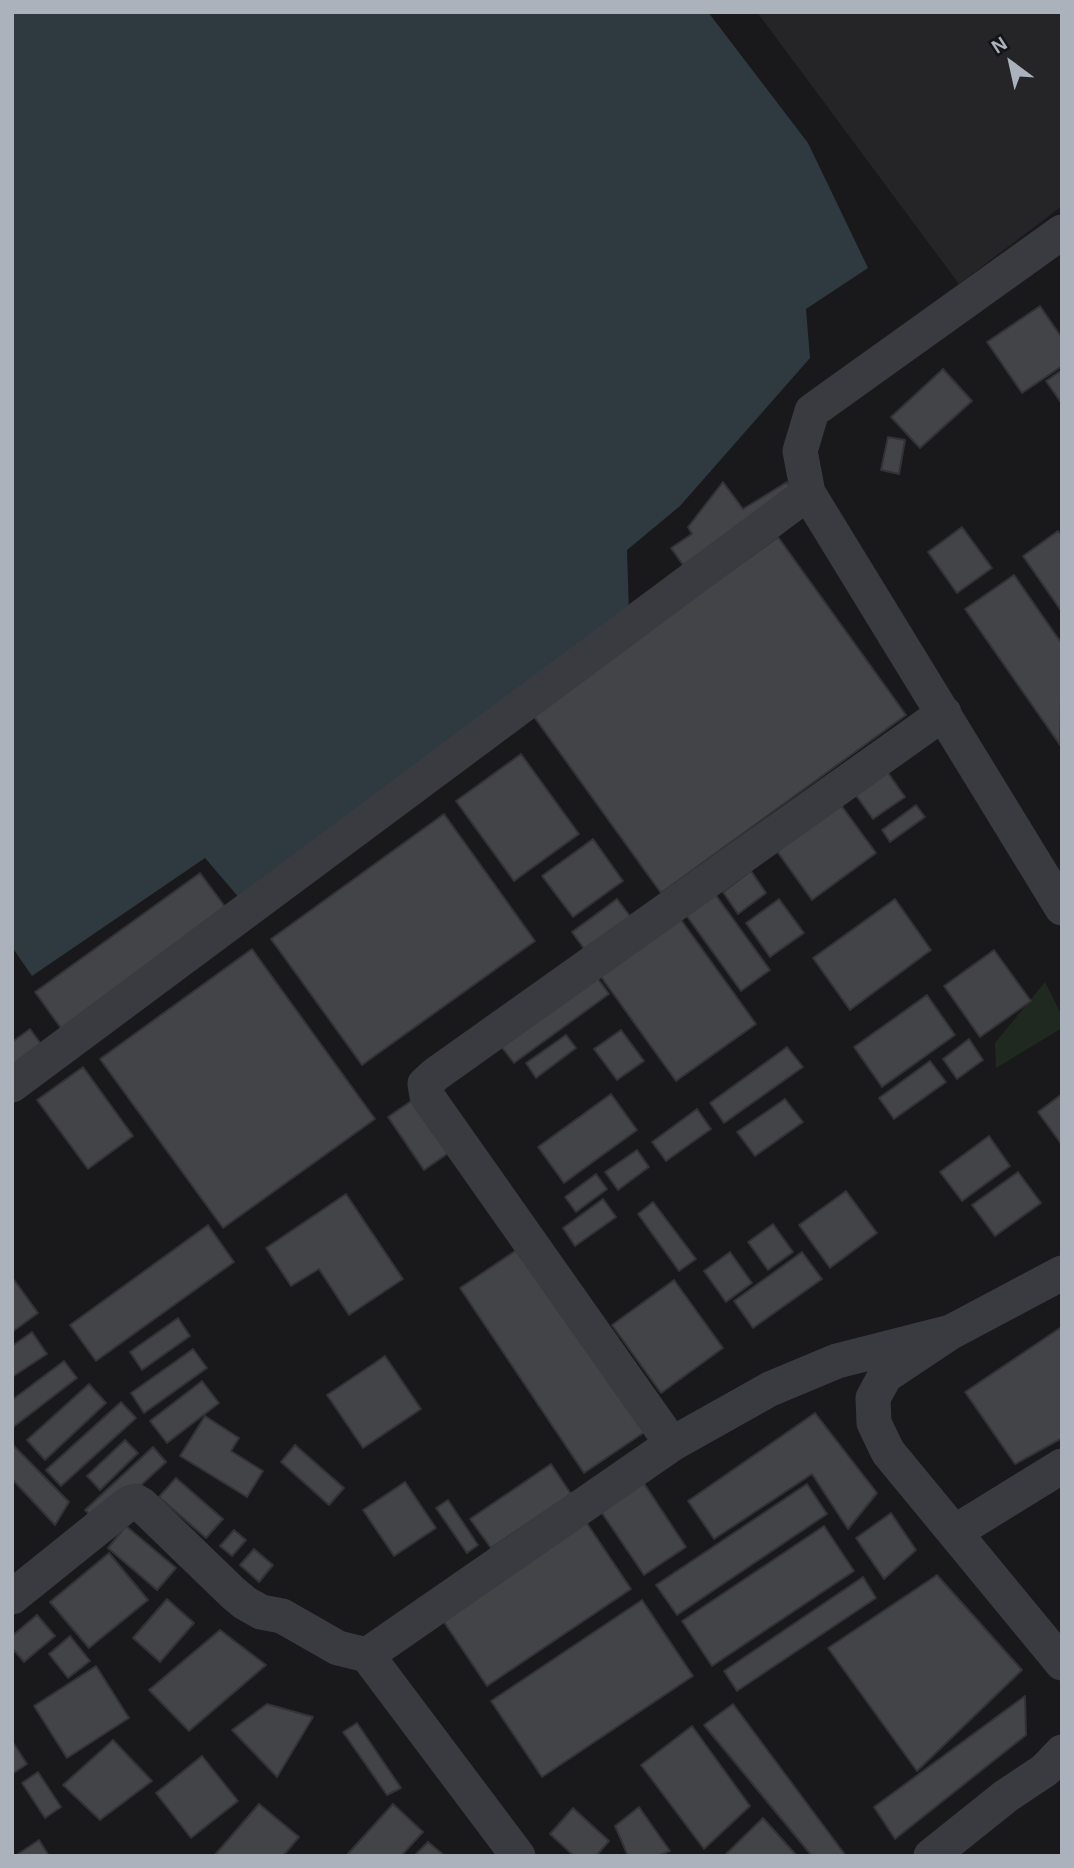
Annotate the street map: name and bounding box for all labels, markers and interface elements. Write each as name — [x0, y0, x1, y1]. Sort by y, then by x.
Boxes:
north arrow — [976, 28, 1046, 98]
text: N — [988, 32, 1011, 58]

